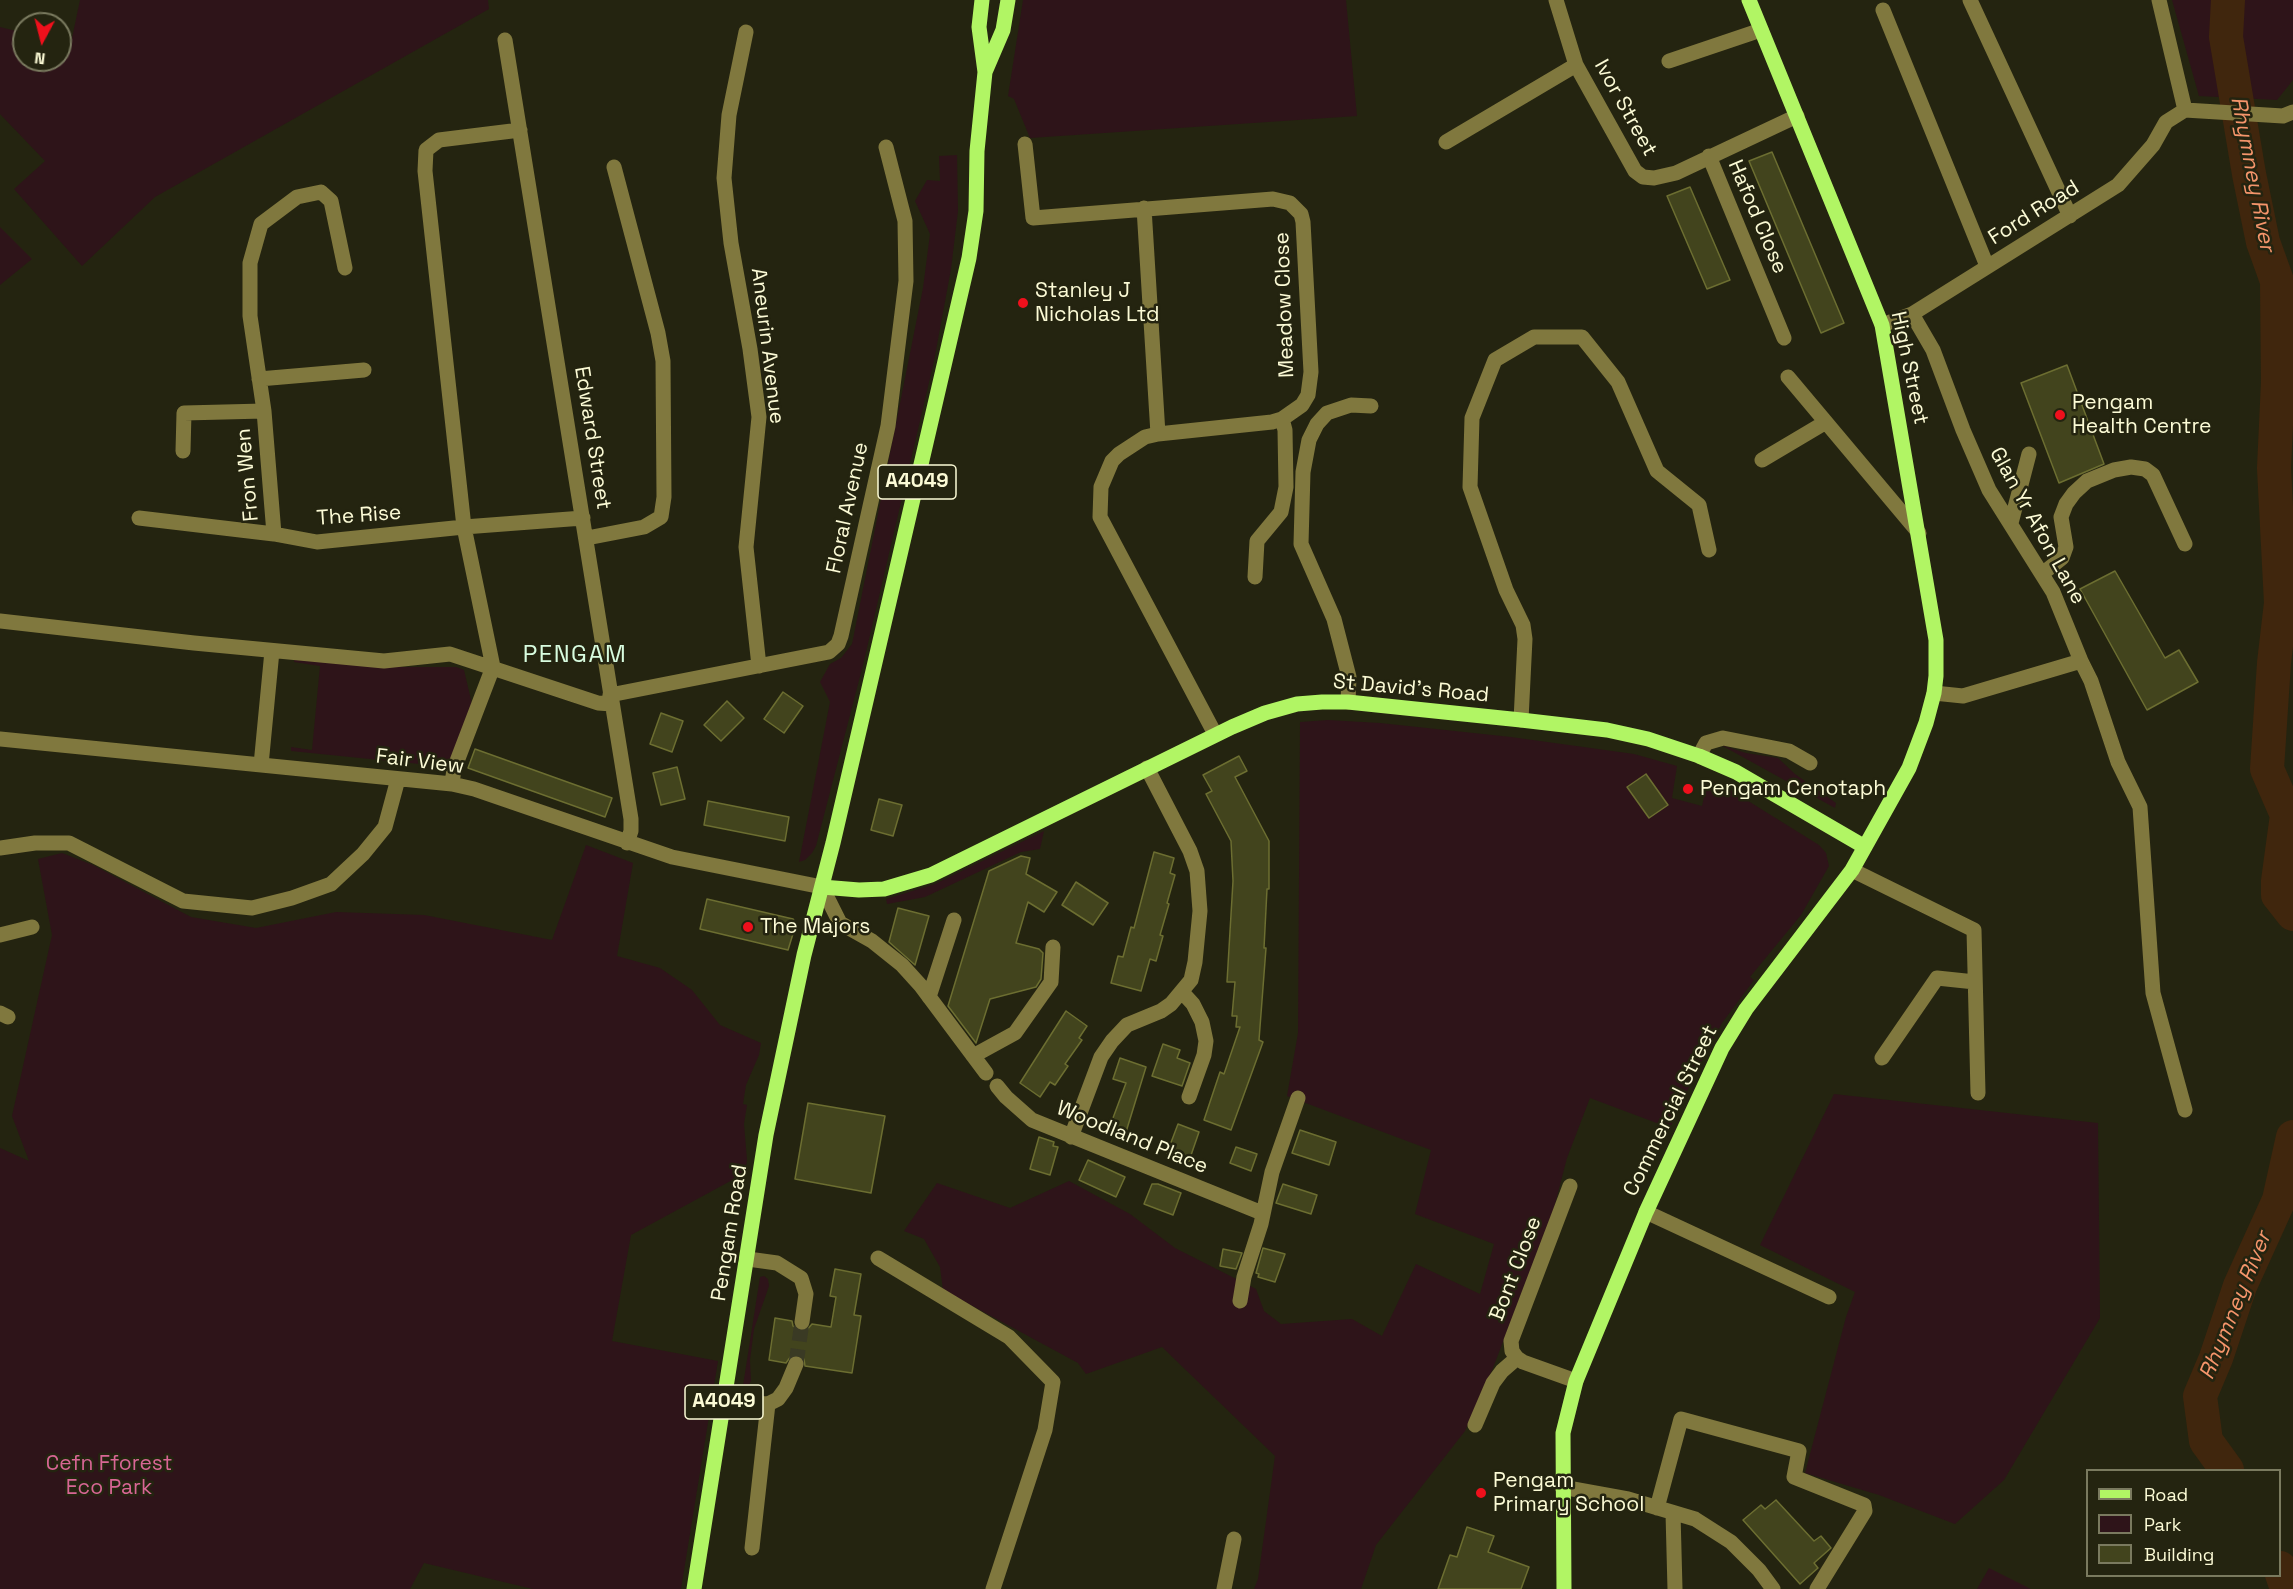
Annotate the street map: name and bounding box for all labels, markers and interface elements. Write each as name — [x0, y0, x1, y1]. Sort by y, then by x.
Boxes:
north arrow — [12, 12, 72, 72]
text: N — [33, 47, 47, 69]
street label: Ivor Street — [1588, 55, 1662, 161]
water label: Rhymney River — [2224, 94, 2280, 254]
street label: Hafod Close — [1722, 156, 1792, 278]
street label: Ford Road — [1984, 175, 2084, 251]
street label: Meadow Close — [1270, 232, 1300, 378]
street label: Aneurin Avenue — [745, 267, 789, 425]
place label: Stanley J Nicholas Ltd — [1035, 278, 1159, 328]
marker: Stanley J Nicholas Ltd — [1016, 296, 1030, 310]
street label: High Street — [1885, 309, 1933, 427]
street label: Edward Street — [568, 365, 616, 511]
place label: Pengam Health Centre — [2072, 390, 2211, 440]
marker: Pengam Health Centre — [2053, 408, 2067, 422]
street label: Fron Wen — [231, 427, 265, 523]
street label: Floral Avenue — [822, 440, 874, 576]
street label: Glan Yr Afon Lane — [1983, 443, 2091, 609]
road number: A4049 — [878, 465, 956, 499]
street label: The Rise — [316, 500, 402, 532]
district label: PENGAM — [523, 641, 627, 669]
street label: St David's Road — [1332, 670, 1490, 708]
street label: Fair View — [374, 744, 466, 780]
place label: Pengam Cenotaph — [1700, 776, 1886, 802]
marker: Pengam Cenotaph — [1681, 782, 1695, 796]
place label: The Majors — [760, 914, 870, 940]
marker: The Majors — [741, 920, 755, 934]
street label: Commercial Street — [1619, 1021, 1723, 1201]
street label: Woodland Place — [1053, 1096, 1211, 1180]
street label: Pengam Road — [707, 1163, 753, 1303]
street label: Bont Close — [1485, 1213, 1547, 1325]
water label: Rhymney River — [2194, 1228, 2278, 1384]
road number: A4049 — [685, 1385, 763, 1419]
park label: Cefn Fforest Eco Park — [46, 1451, 172, 1501]
place label: Pengam Primary School — [1493, 1468, 1644, 1518]
legend — [2086, 1469, 2281, 1577]
text: Road — [2144, 1483, 2188, 1506]
marker: Pengam Primary School — [1474, 1486, 1488, 1500]
text: Park — [2144, 1513, 2181, 1536]
text: Building — [2144, 1543, 2214, 1566]

